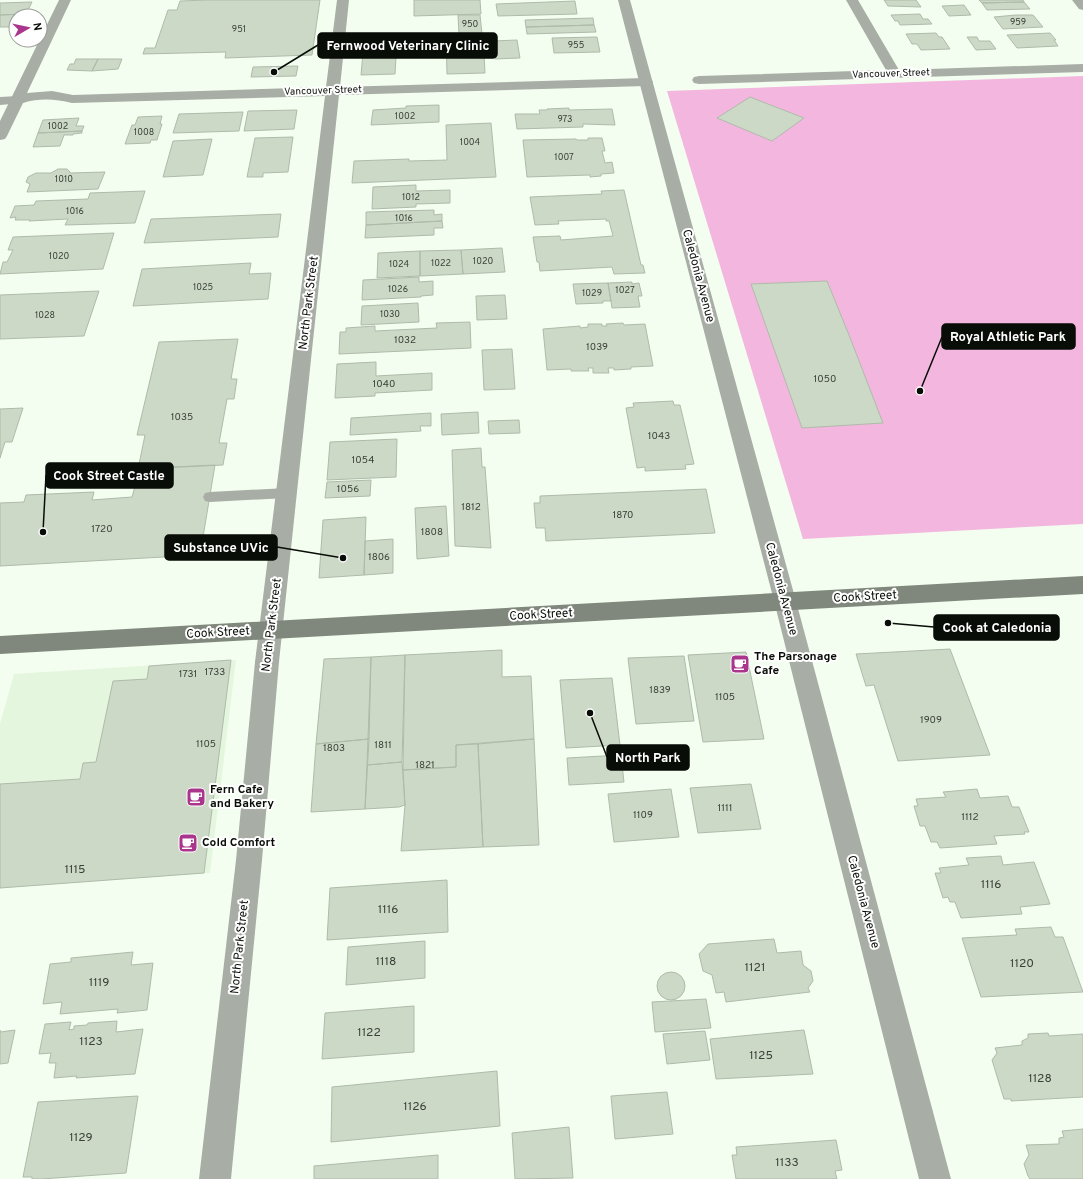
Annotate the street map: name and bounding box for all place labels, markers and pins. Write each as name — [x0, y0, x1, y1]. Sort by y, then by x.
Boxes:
callout: Fernwood Veterinary Clinic — [318, 33, 497, 58]
callout: Royal Athletic Park — [942, 324, 1075, 349]
callout: Cook Street Castle — [46, 463, 173, 488]
callout: Substance UVic — [165, 535, 277, 560]
callout: Cook at Caledonia — [934, 615, 1059, 640]
place label: The Parsonage Cafe — [754, 649, 837, 679]
cafe icon: The Parsonage Cafe — [729, 653, 751, 675]
callout: North Park — [607, 745, 689, 770]
place label: Fern Cafe and Bakery — [210, 782, 274, 812]
cafe icon: Fern Cafe and Bakery — [185, 786, 207, 808]
cafe icon: Cold Comfort — [177, 832, 199, 854]
place label: Cold Comfort — [202, 835, 275, 851]

